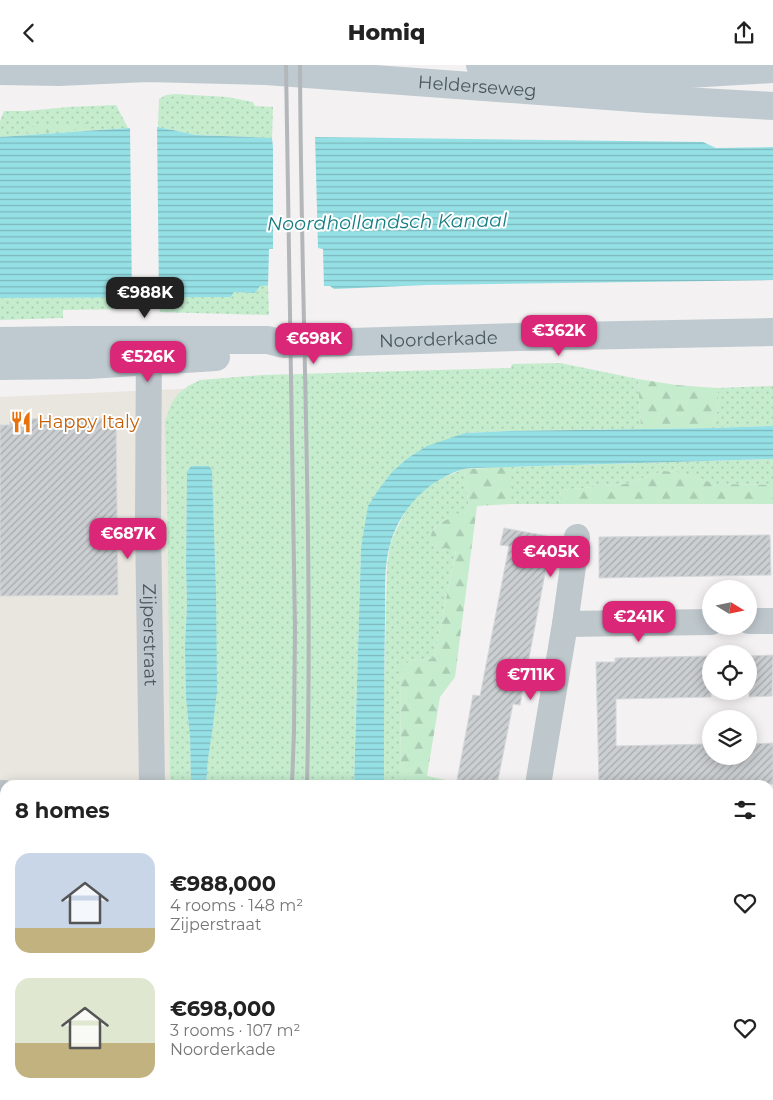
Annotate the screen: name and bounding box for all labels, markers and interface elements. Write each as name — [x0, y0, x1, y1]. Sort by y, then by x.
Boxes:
icon: back — [15, 19, 43, 47]
text: Homiq — [348, 19, 425, 46]
icon: share — [730, 19, 758, 47]
street label: Helderseweg — [417, 71, 537, 102]
water label: Noordhollandsch Kanaal — [267, 208, 508, 236]
pin: €988K — [110, 277, 180, 319]
text: €988K — [117, 283, 173, 302]
pin: €362K — [524, 315, 594, 357]
text: €362K — [532, 321, 586, 340]
pin: €698K — [279, 323, 349, 365]
street label: Noorderkade — [379, 327, 498, 352]
text: €698K — [286, 329, 342, 348]
pin: €526K — [113, 341, 183, 383]
text: €526K — [121, 347, 175, 366]
restaurant icon: Happy Italy — [8, 409, 34, 435]
place label: Happy Italy — [38, 411, 140, 433]
pin: €687K — [93, 517, 163, 560]
text: €687K — [100, 524, 156, 543]
pin: €405K — [516, 535, 586, 578]
text: €405K — [523, 542, 579, 561]
north arrow — [702, 580, 758, 635]
map controls — [702, 580, 757, 765]
street label: Zijperstraat — [138, 583, 161, 687]
pin: €241K — [604, 601, 674, 643]
text: €241K — [614, 607, 664, 626]
button: locate — [702, 645, 757, 700]
pin: €711K — [496, 659, 566, 701]
text: €711K — [507, 665, 555, 684]
button: layers — [702, 710, 757, 765]
icon: filters — [731, 796, 759, 824]
text: 8 homes — [15, 798, 110, 823]
text: €988,000 — [170, 871, 276, 896]
icon: home — [55, 873, 115, 933]
icon: heart — [731, 889, 759, 917]
text: 4 rooms · 148 m² — [170, 896, 303, 915]
text: Zijperstraat — [170, 915, 261, 934]
text: €698,000 — [170, 996, 275, 1021]
icon: home — [55, 998, 115, 1058]
icon: heart — [731, 1014, 759, 1042]
text: 3 rooms · 107 m² — [170, 1021, 300, 1040]
text: Noorderkade — [170, 1040, 275, 1059]

